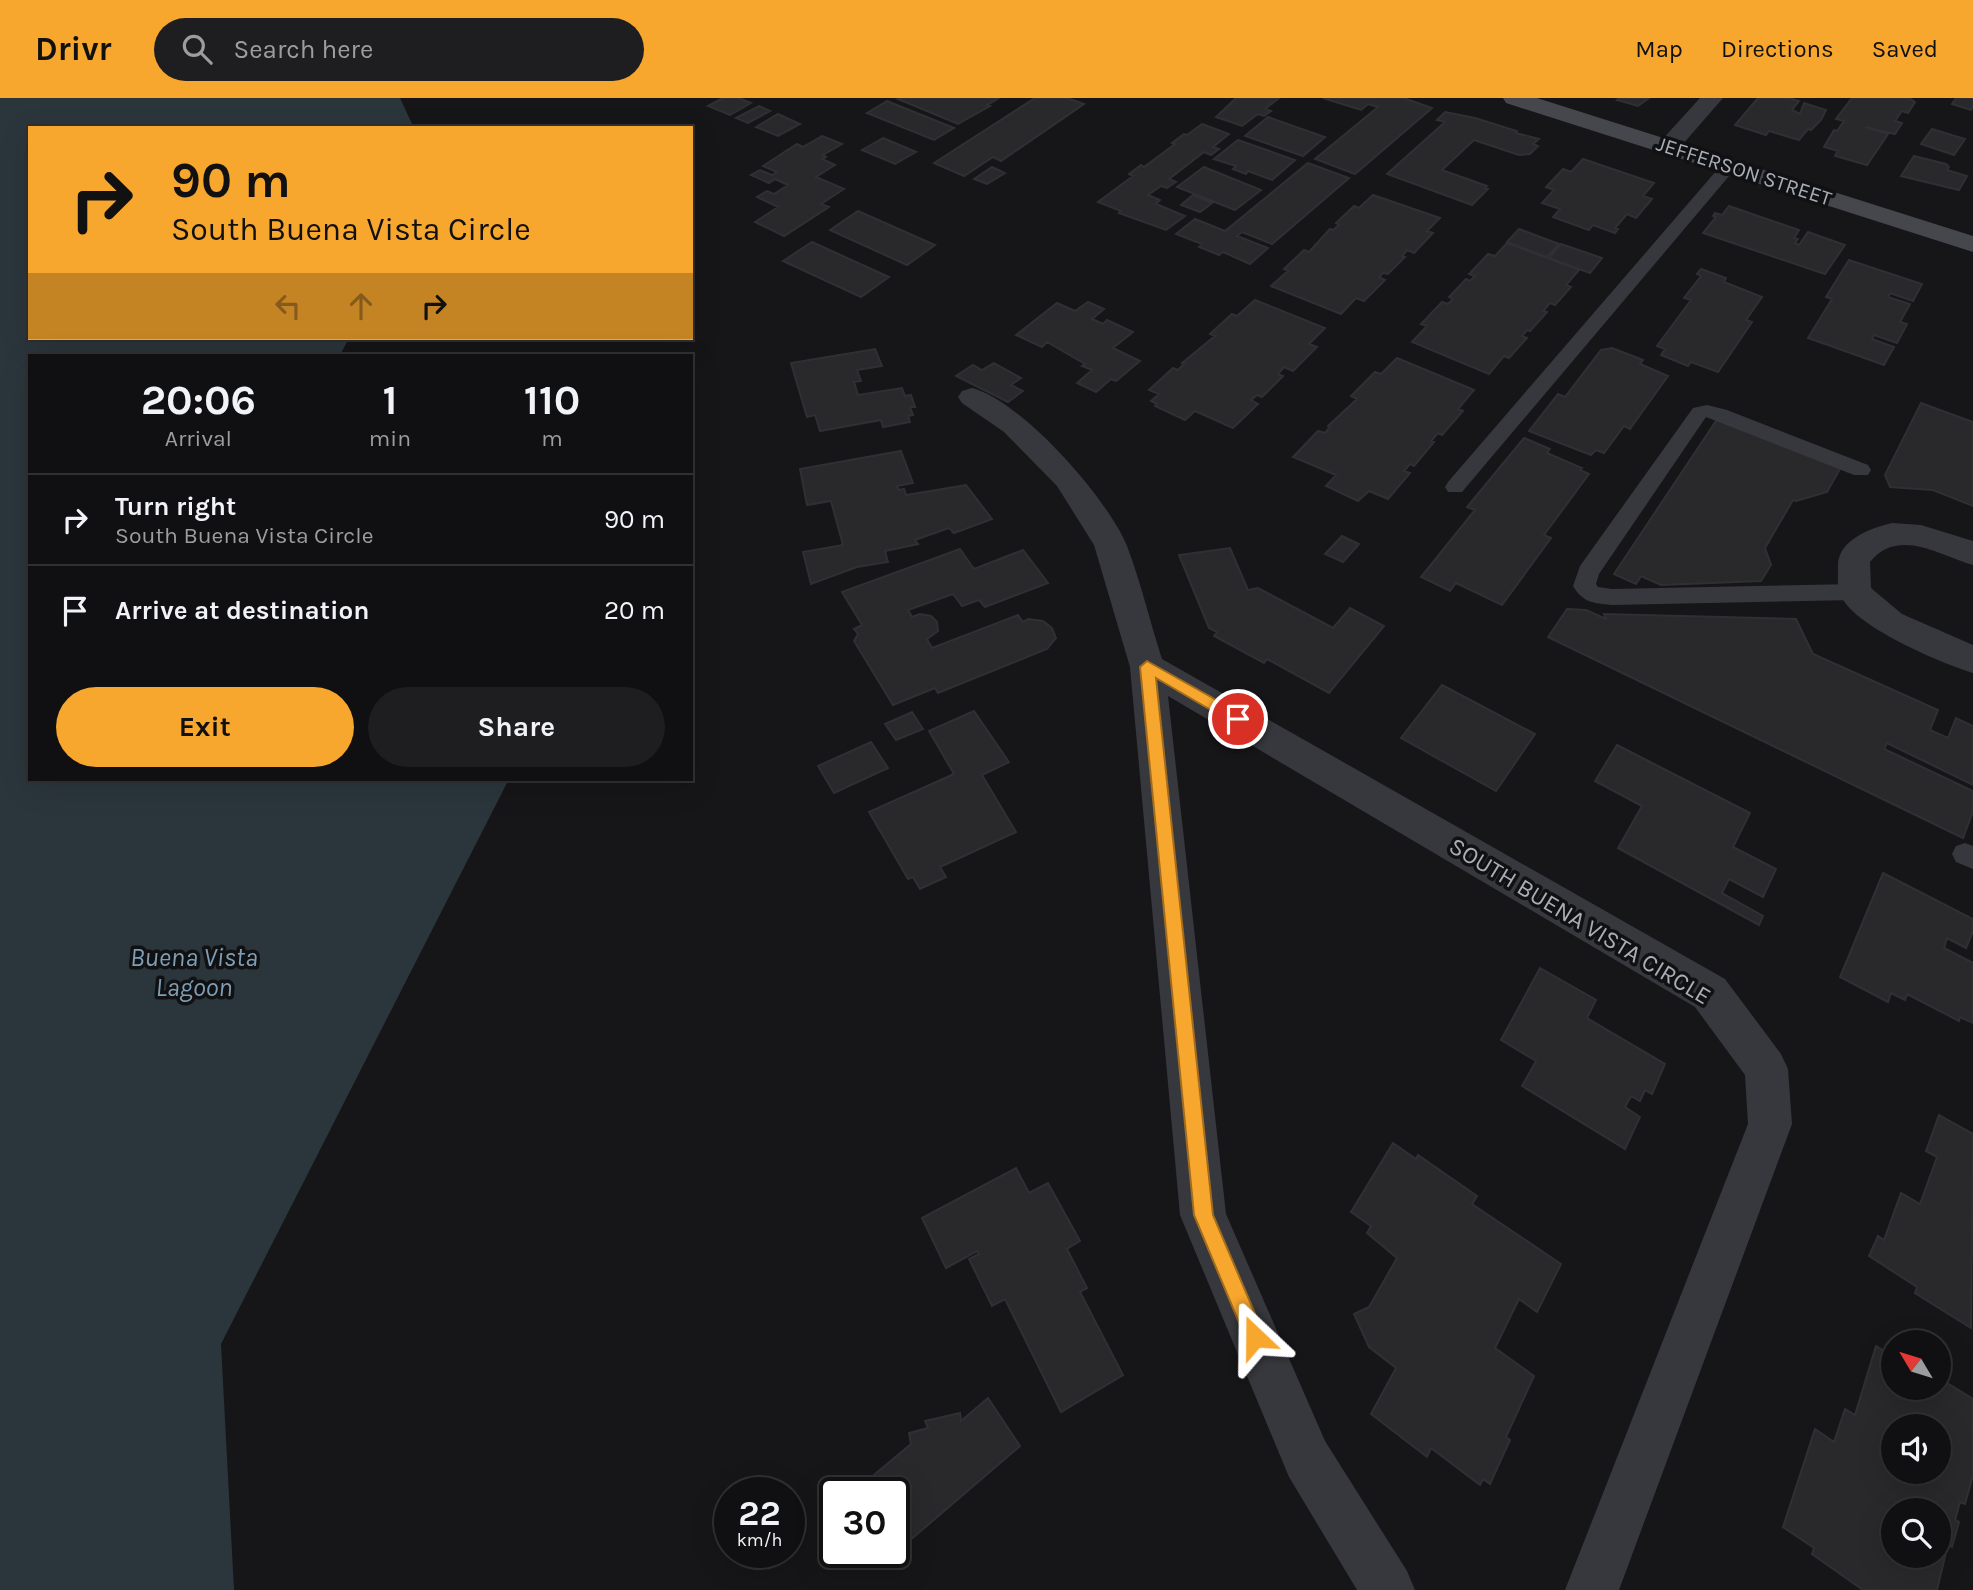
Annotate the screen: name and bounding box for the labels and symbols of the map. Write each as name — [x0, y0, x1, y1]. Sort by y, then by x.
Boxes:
street label: JEFFERSON STREET — [1653, 131, 1835, 211]
pin — [1208, 689, 1268, 749]
street label: SOUTH BUENA VISTA CIRCLE — [1444, 832, 1716, 1010]
water label: Buena Vista Lagoon — [130, 942, 258, 1003]
position arrow — [1218, 1300, 1292, 1374]
north arrow — [1881, 1330, 1951, 1400]
speed limit sign: 30 — [819, 1477, 910, 1568]

